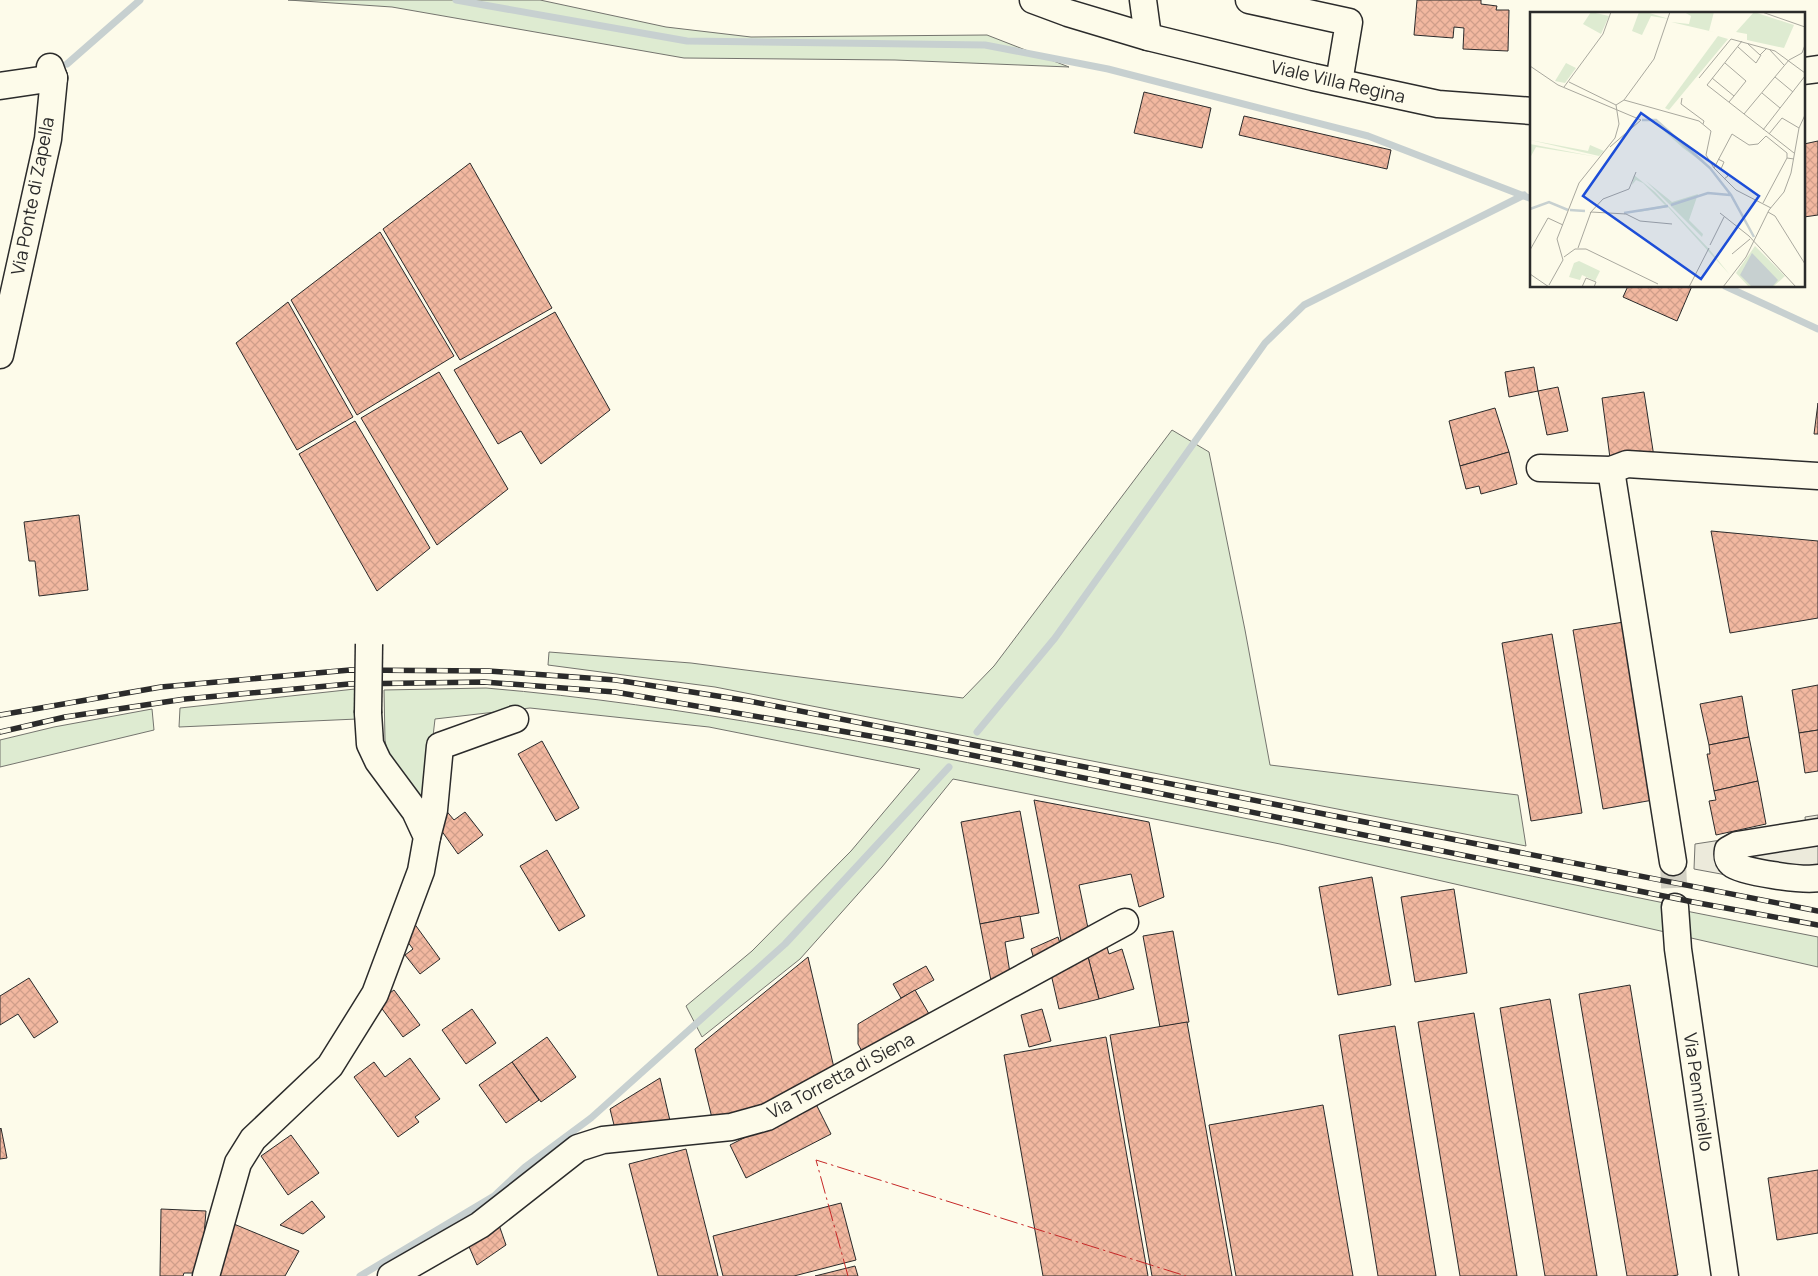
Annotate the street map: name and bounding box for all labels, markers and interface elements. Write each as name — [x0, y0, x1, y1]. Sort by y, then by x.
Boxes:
inset map — [1530, 12, 1806, 288]
street label: Viale Villa Regina — [1269, 54, 1408, 108]
street label: Via Ponte di Zapella — [5, 115, 59, 277]
street label: Via Torretta di Siena — [763, 1026, 918, 1124]
street label: Via Penniniello — [1679, 1031, 1719, 1153]

